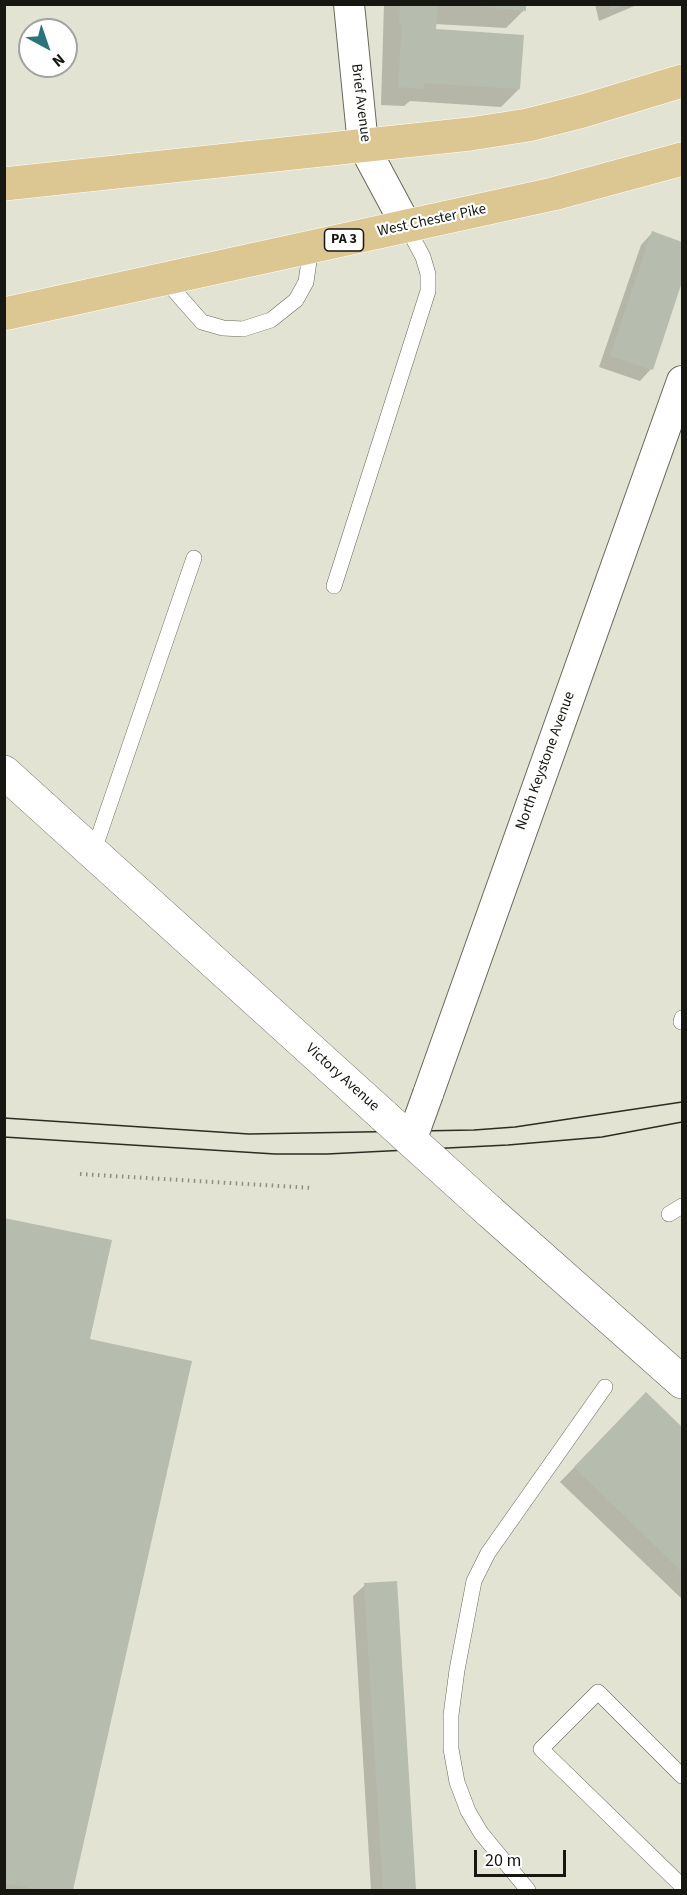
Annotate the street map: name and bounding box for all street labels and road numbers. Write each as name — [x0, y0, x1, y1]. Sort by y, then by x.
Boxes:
street label: Brief Avenue — [346, 63, 374, 143]
street label: West Chester Pike — [376, 201, 488, 241]
road number: PA 3 — [324, 229, 364, 251]
street label: North Keystone Avenue — [513, 689, 579, 833]
street label: Victory Avenue — [301, 1040, 383, 1116]

